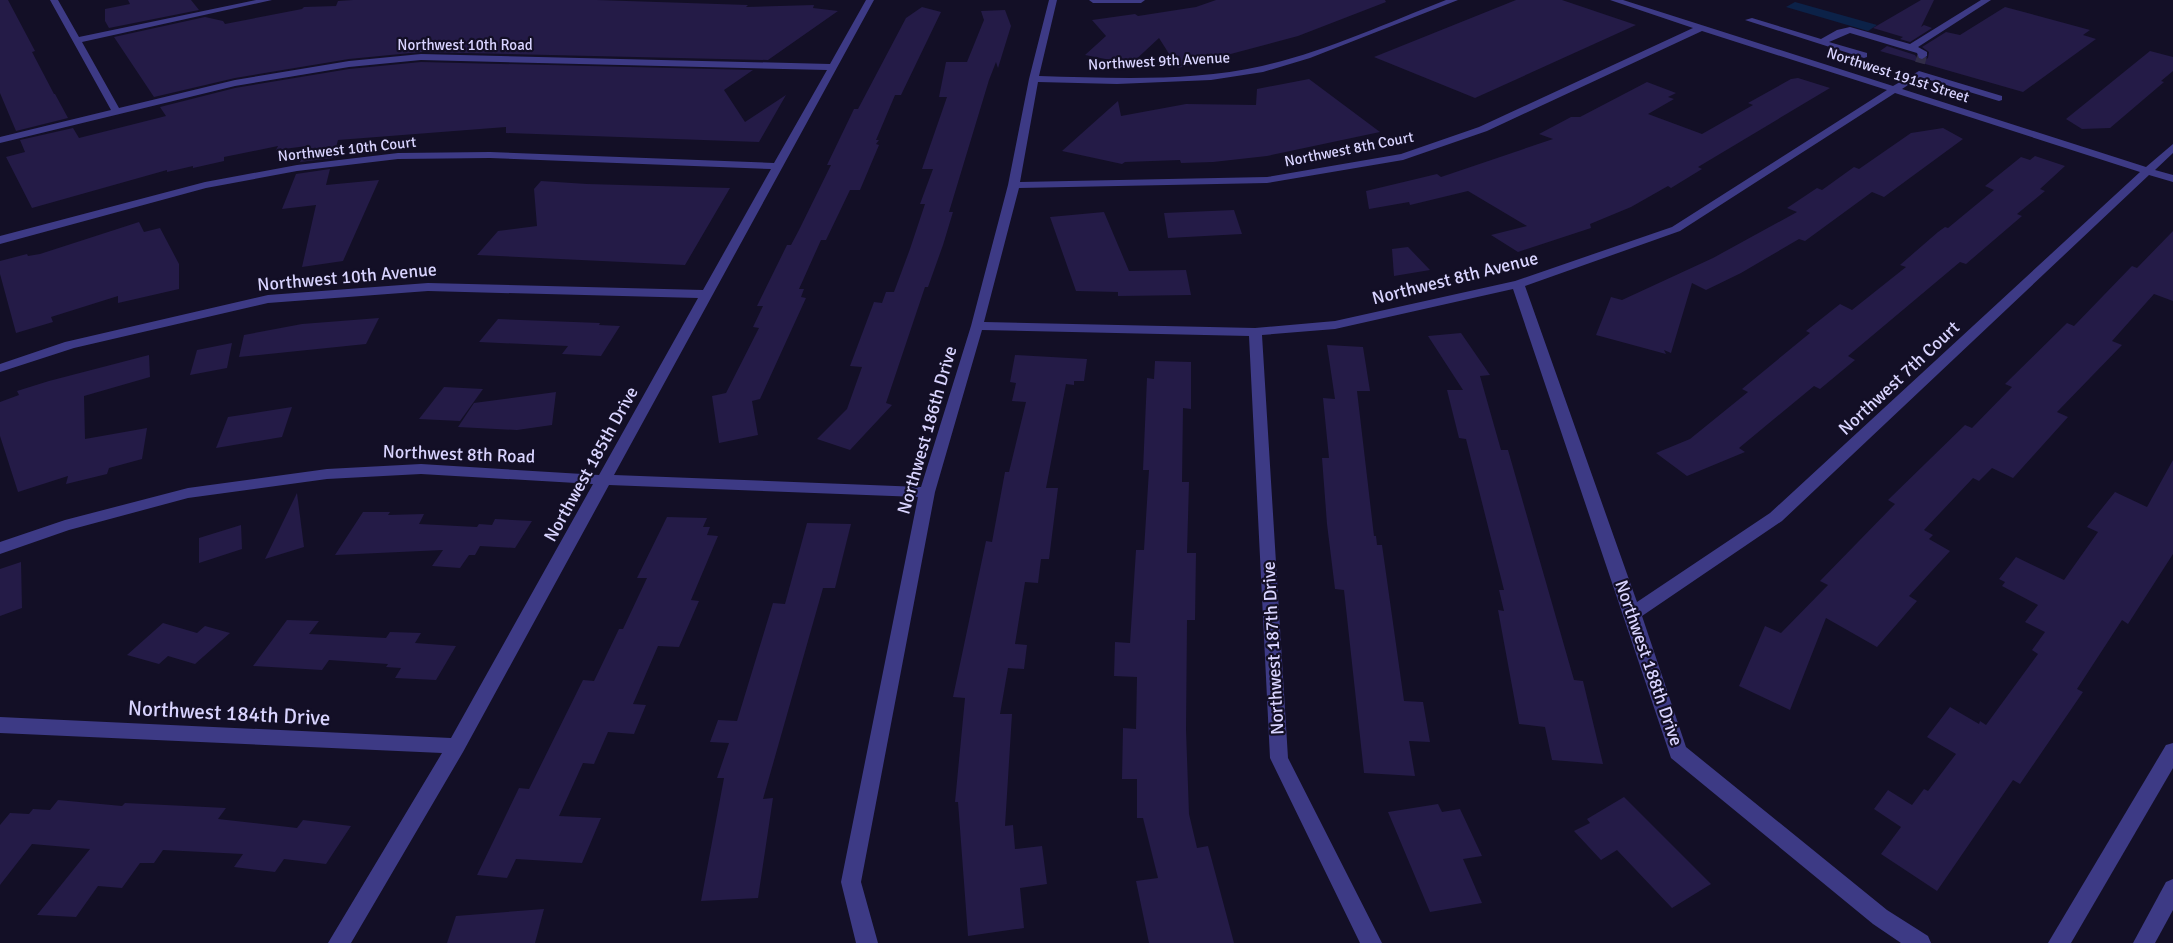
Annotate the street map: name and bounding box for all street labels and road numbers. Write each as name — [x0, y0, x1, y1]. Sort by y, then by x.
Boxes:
street label: Northwest 10th Road — [397, 36, 533, 54]
street label: Northwest 191st Street — [1824, 43, 1972, 107]
street label: Northwest 9th Avenue — [1088, 48, 1230, 74]
street label: Northwest 8th Court — [1283, 128, 1415, 170]
street label: Northwest 10th Court — [277, 133, 417, 165]
street label: Northwest 8th Avenue — [1370, 247, 1540, 309]
street label: Northwest 10th Avenue — [256, 258, 438, 296]
street label: Northwest 7th Court — [1834, 316, 1964, 440]
street label: Northwest 186th Drive — [892, 343, 962, 517]
street label: Northwest 185th Drive — [539, 383, 643, 545]
street label: Northwest 8th Road — [382, 440, 536, 468]
street label: Northwest 187th Drive — [1257, 561, 1289, 735]
street label: Northwest 188th Drive — [1610, 577, 1688, 749]
street label: Northwest 184th Drive — [127, 695, 331, 731]

